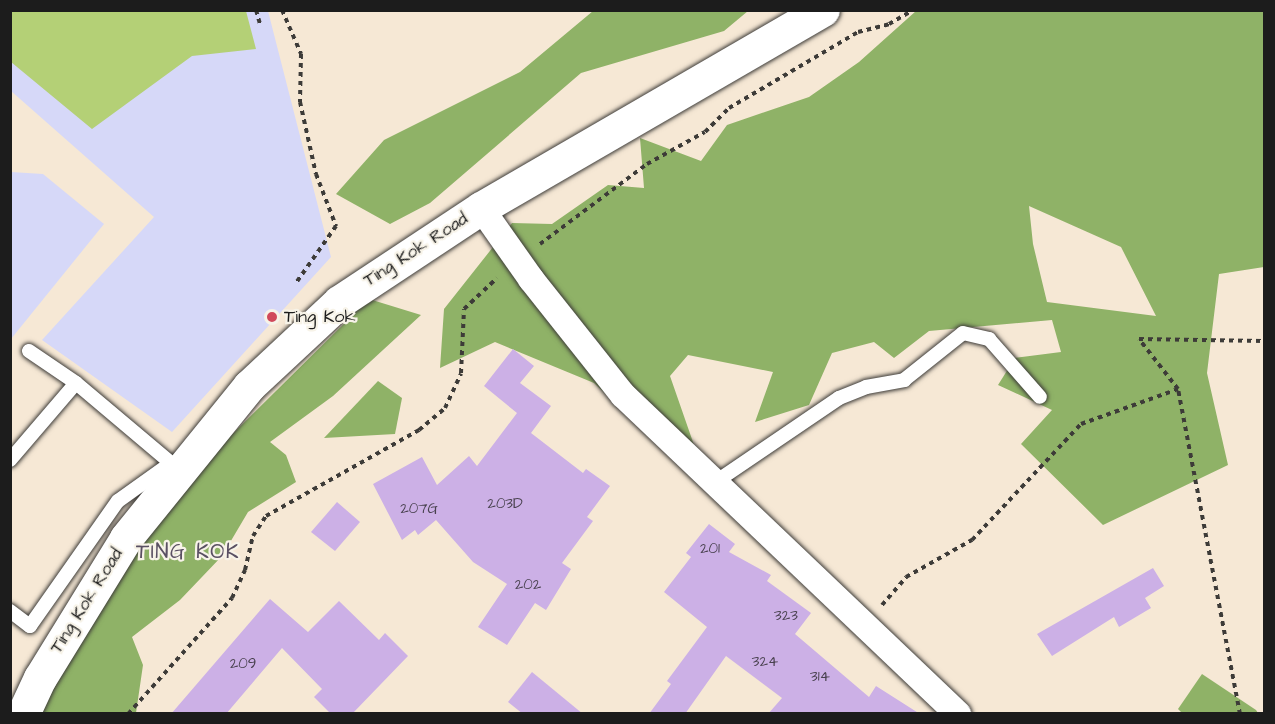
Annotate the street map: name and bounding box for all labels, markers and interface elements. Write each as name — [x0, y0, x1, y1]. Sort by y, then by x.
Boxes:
street label: Ting Kok Road — [360, 208, 472, 292]
place label: Ting Kok — [284, 306, 356, 328]
marker: Ting Kok — [265, 310, 279, 324]
house number: 203D — [487, 495, 523, 513]
house number: 207G — [400, 500, 438, 518]
district label: TING KOK — [136, 539, 240, 565]
house number: 201 — [700, 540, 720, 558]
street label: Ting Kok Road — [46, 544, 128, 658]
house number: 202 — [515, 576, 541, 594]
house number: 323 — [774, 607, 798, 625]
house number: 324 — [752, 653, 778, 671]
house number: 209 — [230, 655, 256, 673]
house number: 314 — [810, 668, 830, 686]

